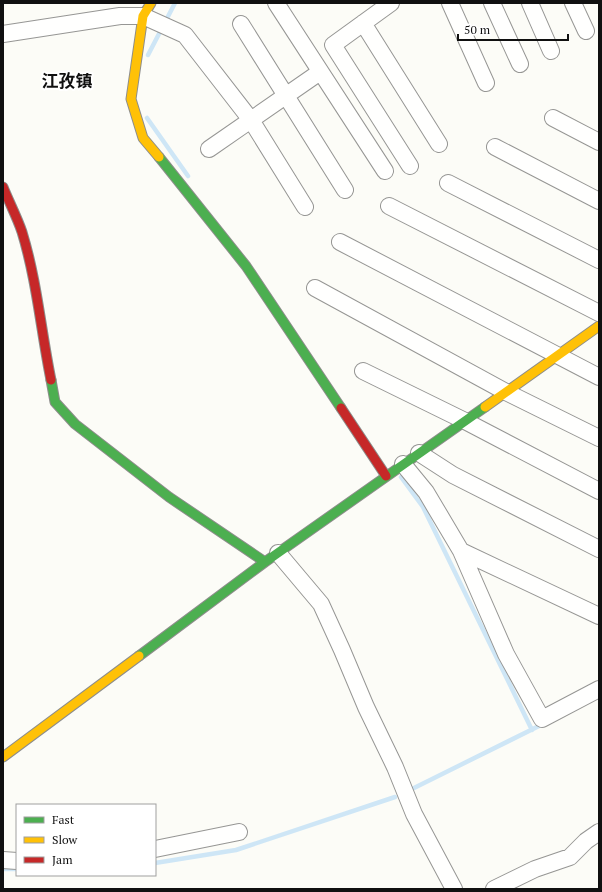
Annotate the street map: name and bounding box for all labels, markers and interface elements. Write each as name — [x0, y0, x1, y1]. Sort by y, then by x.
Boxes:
scale bar — [458, 16, 568, 42]
text: 50 m — [464, 22, 491, 37]
district label: 江孜镇 — [42, 69, 93, 92]
legend — [16, 804, 156, 876]
text: Fast — [52, 812, 75, 827]
text: Slow — [52, 832, 78, 847]
text: Jam — [52, 852, 73, 867]

